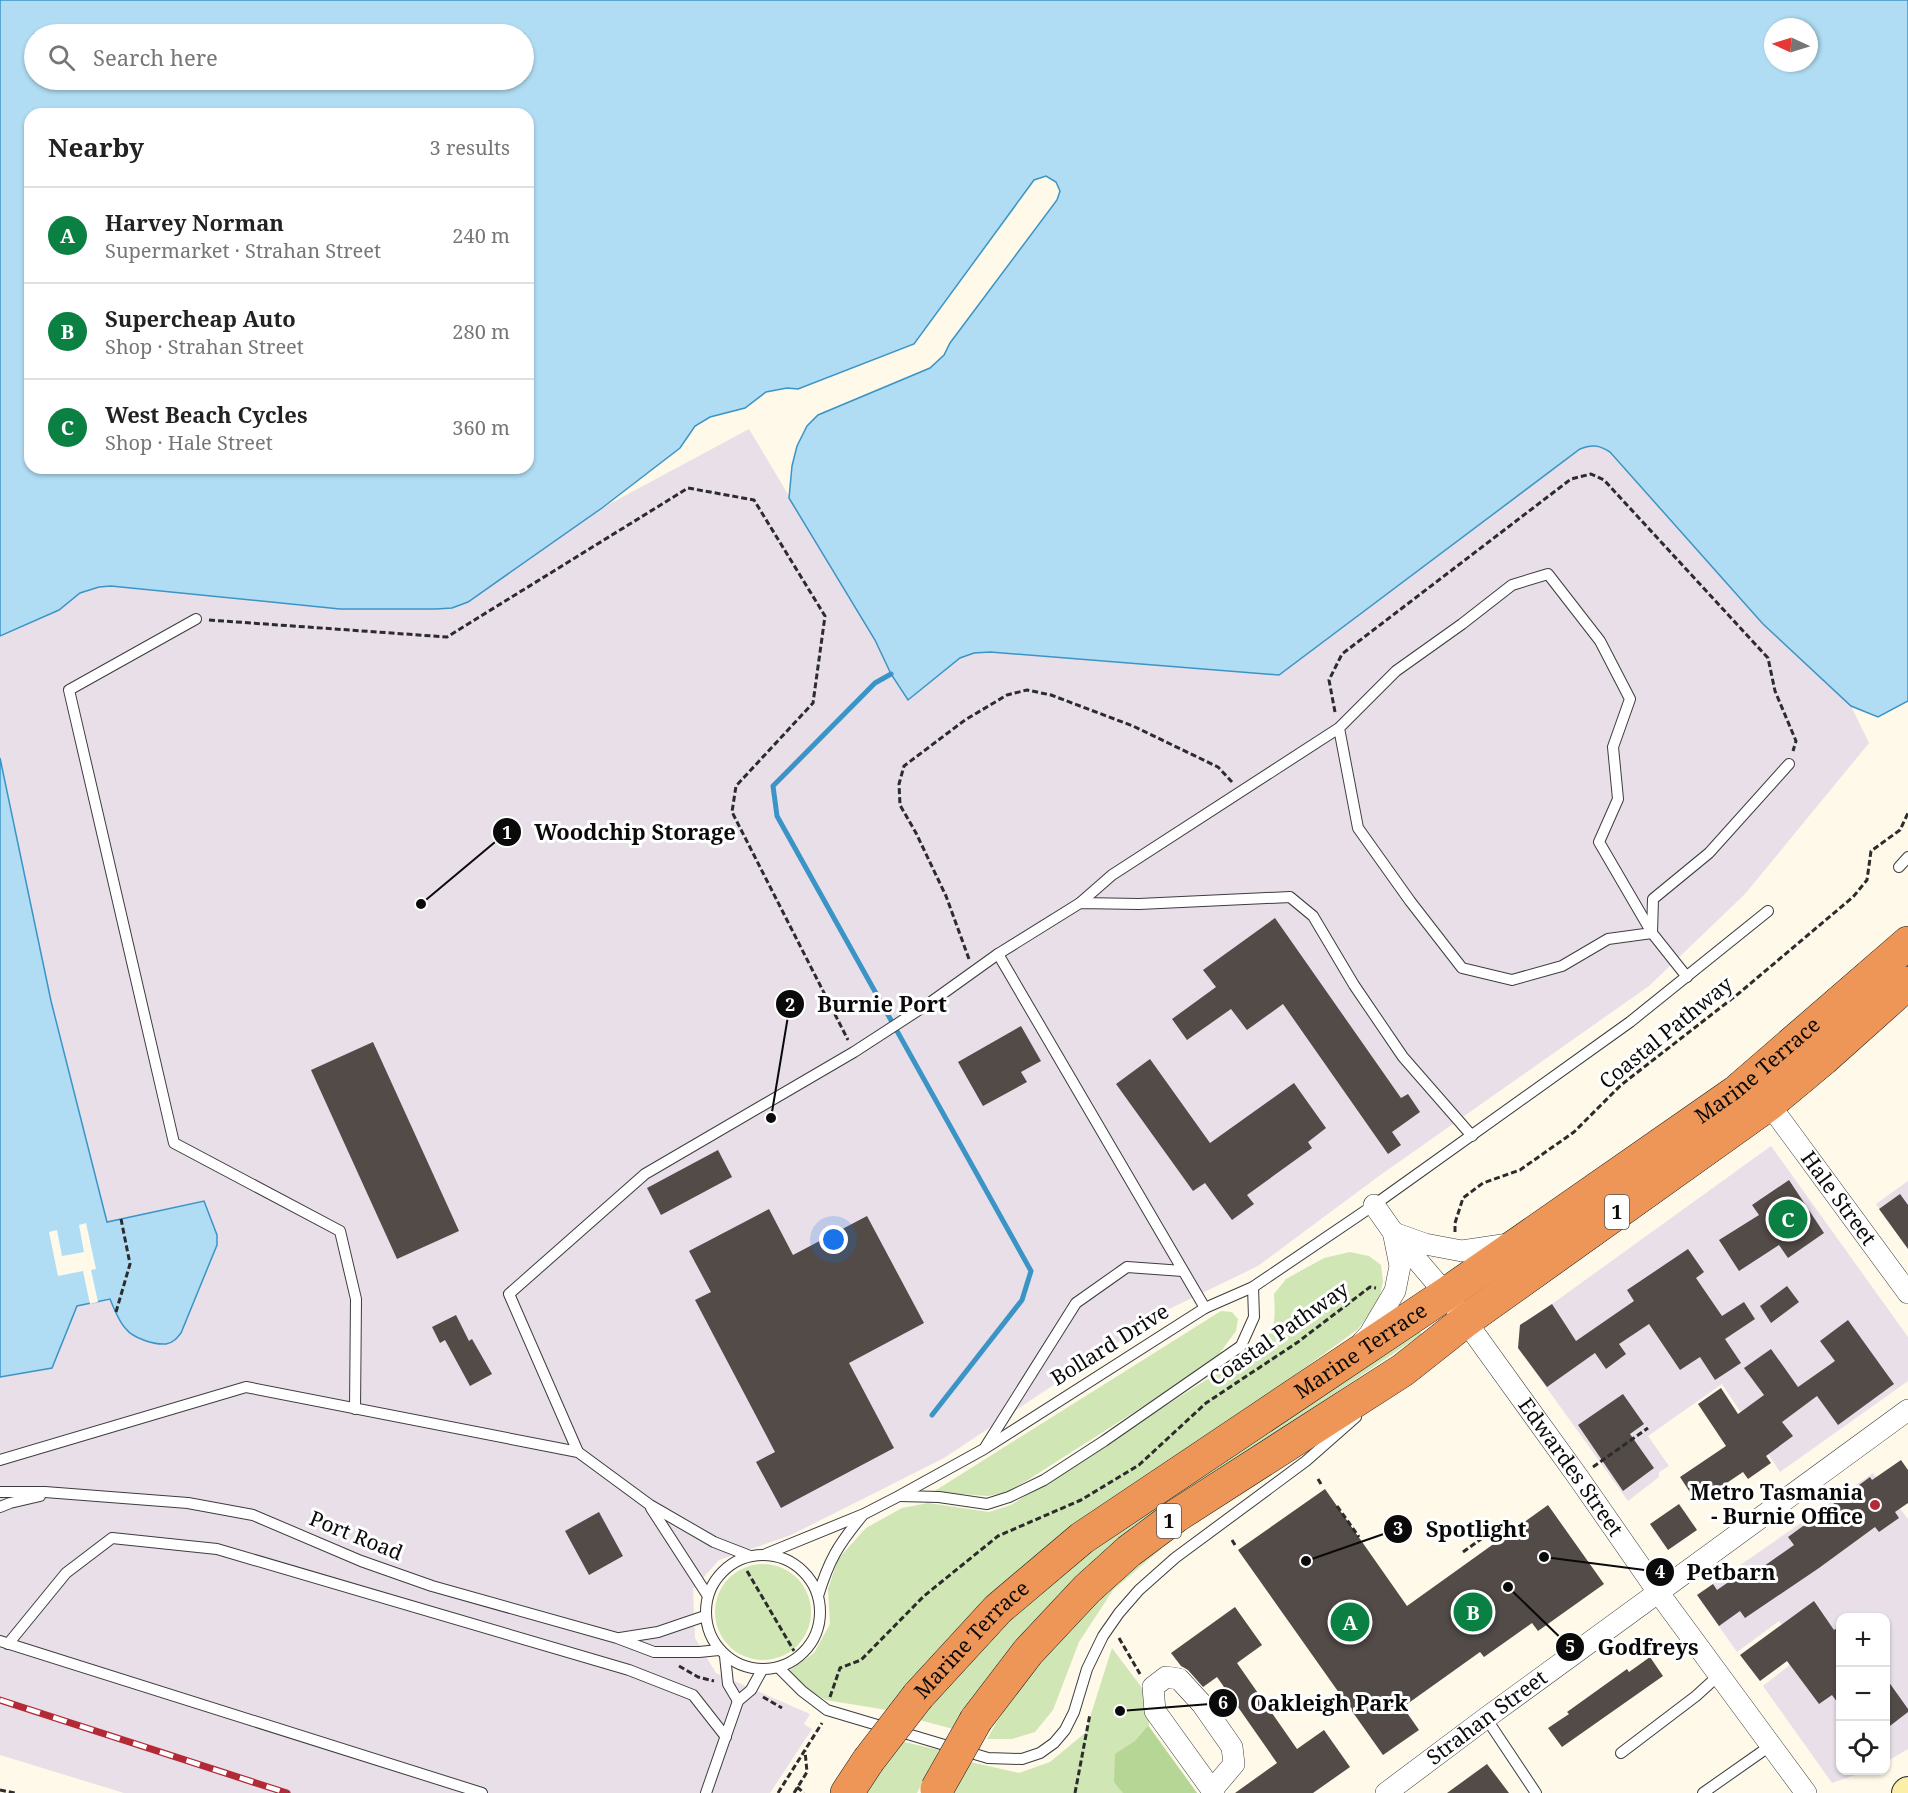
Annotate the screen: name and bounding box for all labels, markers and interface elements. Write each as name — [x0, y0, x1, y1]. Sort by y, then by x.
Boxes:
north arrow — [1764, 18, 1818, 72]
search box — [24, 24, 534, 90]
icon: search — [45, 41, 78, 74]
text: Search here — [93, 42, 218, 72]
text: Nearby — [48, 129, 144, 165]
text: 3 results — [430, 134, 510, 161]
text: Harvey Norman — [105, 207, 284, 237]
text: A — [60, 222, 75, 249]
text: 240 m — [452, 222, 510, 249]
text: Supermarket · Strahan Street — [105, 237, 381, 264]
text: Supercheap Auto — [105, 303, 296, 333]
text: B — [61, 318, 74, 345]
text: 280 m — [452, 318, 510, 345]
text: Shop · Strahan Street — [105, 333, 304, 360]
text: West Beach Cycles — [105, 399, 307, 429]
text: C — [61, 414, 74, 441]
text: 360 m — [452, 414, 510, 441]
text: Shop · Hale Street — [105, 429, 273, 456]
callout: Woodchip Storage — [492, 812, 748, 852]
text: Woodchip Storage — [534, 816, 736, 846]
text: 1 — [502, 820, 512, 844]
street label: Coastal Pathway — [1593, 970, 1738, 1095]
callout: Burnie Port — [775, 984, 959, 1024]
text: Burnie Port — [817, 988, 947, 1018]
text: 2 — [785, 992, 795, 1016]
street label: Marine Terrace — [1689, 1010, 1826, 1130]
street label: Hale Street — [1795, 1145, 1883, 1250]
road number: 1 — [1605, 1195, 1629, 1229]
pin: C — [1768, 1196, 1808, 1242]
your location — [819, 1225, 848, 1254]
street label: Coastal Pathway — [1203, 1275, 1354, 1392]
street label: Marine Terrace — [1289, 1296, 1432, 1405]
street label: Bollard Drive — [1045, 1297, 1174, 1392]
street label: Edwardes Street — [1512, 1392, 1630, 1542]
place label: Metro Tasmania - Burnie Office — [1690, 1478, 1863, 1530]
marker: Metro Tasmania - Burnie Office — [1868, 1498, 1882, 1512]
street label: Port Road — [306, 1504, 407, 1566]
road number: 1 — [1157, 1504, 1181, 1538]
callout: Spotlight — [1383, 1509, 1538, 1549]
text: Spotlight — [1426, 1513, 1526, 1543]
text: 3 — [1393, 1516, 1403, 1540]
callout: Petbarn — [1645, 1552, 1788, 1592]
text: Petbarn — [1686, 1556, 1776, 1586]
text: 4 — [1655, 1559, 1665, 1583]
street label: Marine Terrace — [908, 1574, 1035, 1704]
pin: B — [1454, 1590, 1492, 1634]
pin: A — [1330, 1600, 1370, 1644]
map controls — [1836, 1613, 1890, 1775]
button: + — [1836, 1613, 1890, 1667]
callout: Godfreys — [1555, 1627, 1710, 1667]
text: Godfreys — [1597, 1631, 1699, 1661]
text: 5 — [1565, 1634, 1575, 1658]
street label: Strahan Street — [1421, 1663, 1552, 1771]
button: − — [1836, 1667, 1890, 1721]
callout: Oakleigh Park — [1208, 1683, 1420, 1723]
text: Oakleigh Park — [1250, 1687, 1408, 1717]
text: 6 — [1218, 1690, 1228, 1714]
button: locate — [1836, 1721, 1890, 1775]

